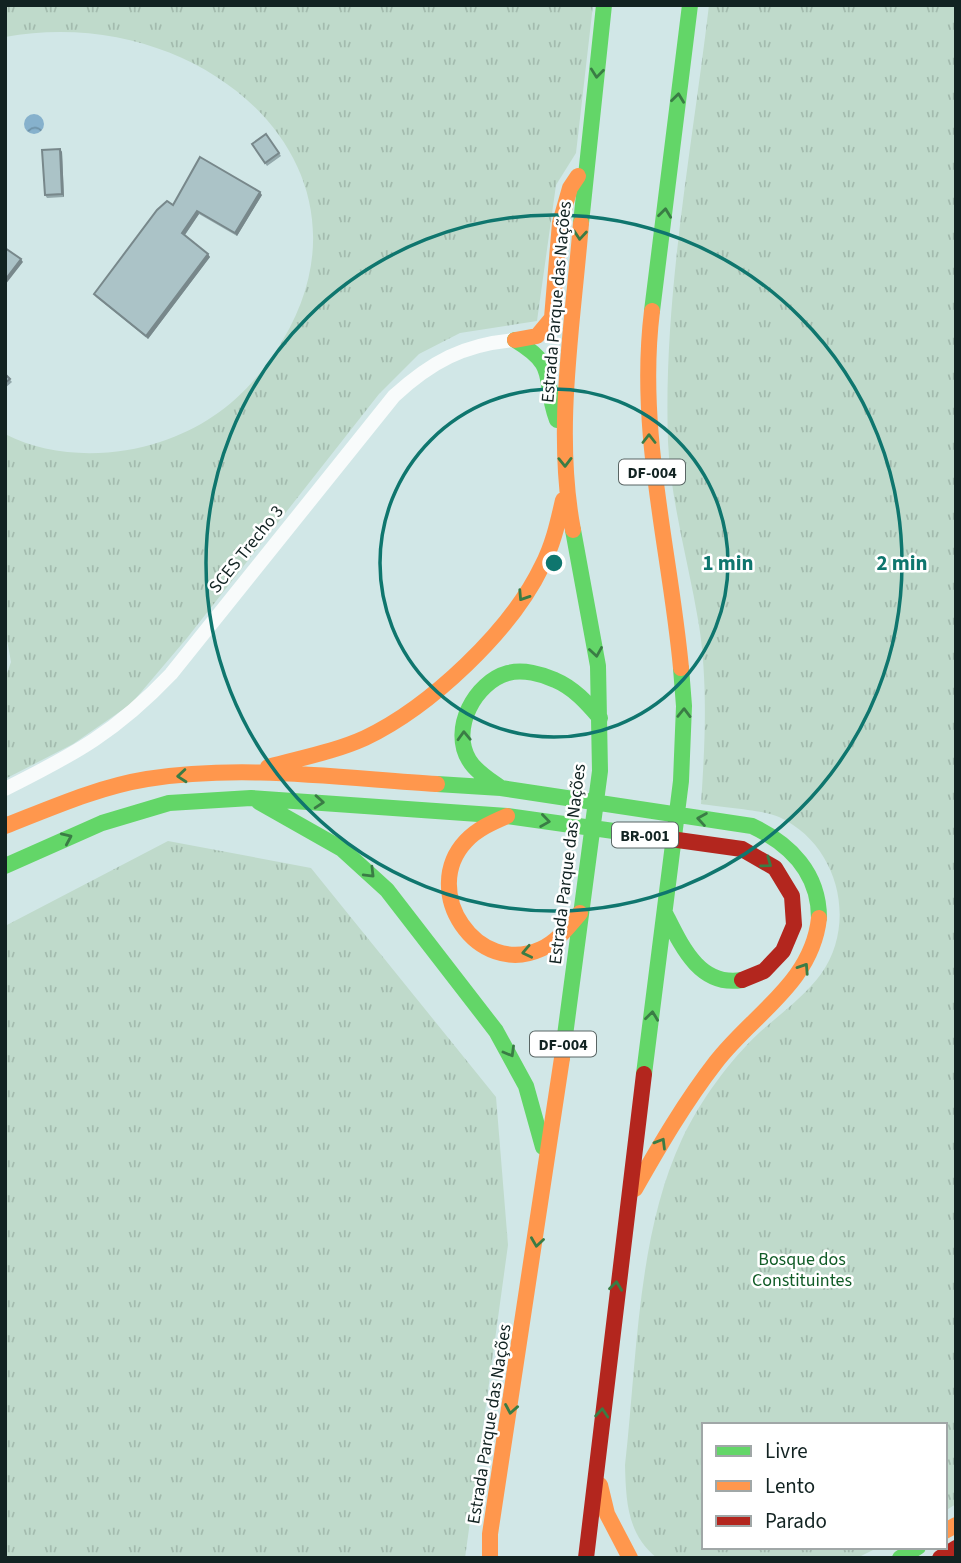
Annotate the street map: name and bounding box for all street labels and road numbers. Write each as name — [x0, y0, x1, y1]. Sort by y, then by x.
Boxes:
street label: Estrada Parque das Nações — [535, 200, 578, 404]
road number: DF-004 — [619, 460, 685, 485]
street label: SCES Trecho 3 — [203, 500, 290, 599]
street label: Estrada Parque das Nações — [543, 762, 592, 966]
road number: BR-001 — [612, 822, 678, 848]
road number: DF-004 — [530, 1032, 596, 1056]
street label: Estrada Parque das Nações — [461, 1322, 518, 1526]

